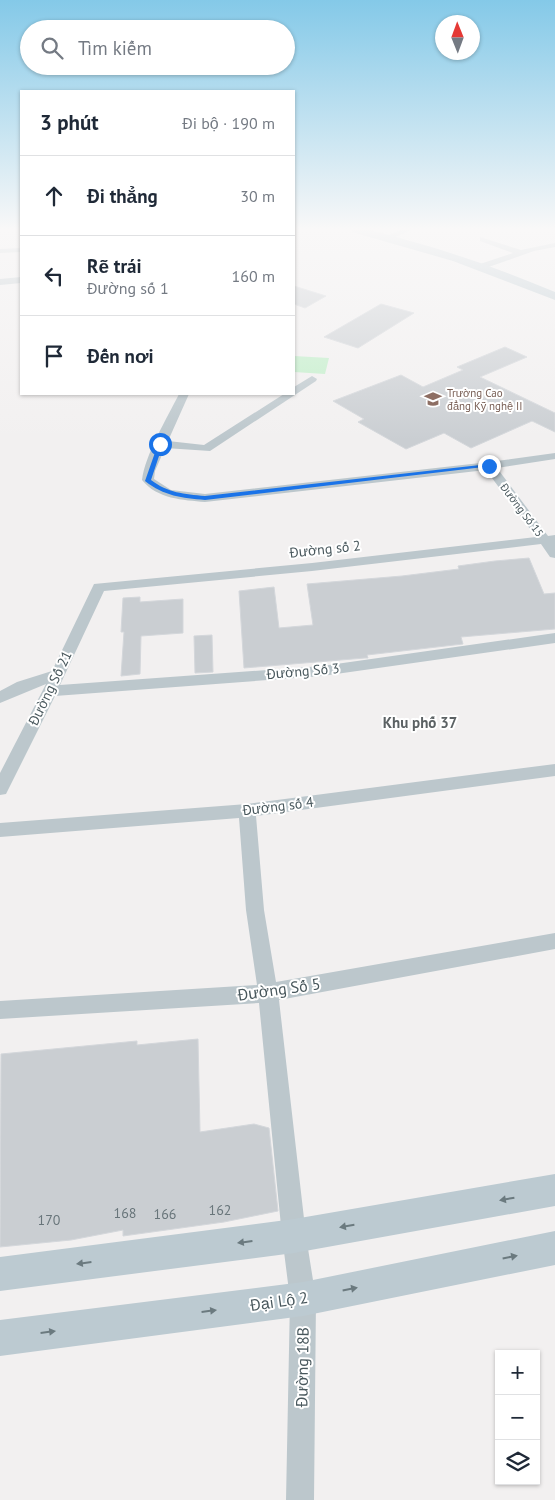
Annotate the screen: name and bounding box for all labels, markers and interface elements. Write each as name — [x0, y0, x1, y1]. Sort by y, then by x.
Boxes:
north arrow — [435, 15, 480, 60]
search box — [20, 20, 295, 75]
icon: search — [38, 34, 66, 62]
text: Tìm kiếm — [78, 36, 152, 60]
text: 3 phút — [40, 109, 99, 136]
text: Đi bộ · 190 m — [182, 113, 275, 133]
icon: ahead — [40, 182, 68, 210]
text: Đi thẳng — [87, 184, 158, 208]
text: 30 m — [240, 186, 275, 206]
text: Rẽ trái — [87, 254, 142, 278]
icon: left — [40, 262, 68, 290]
text: 160 m — [232, 266, 275, 286]
text: Đường số 1 — [87, 278, 169, 298]
icon: arrive — [40, 342, 68, 370]
text: Đến nơi — [87, 344, 154, 368]
place label: Trường Cao đẳng Kỹ nghệ II — [447, 386, 522, 413]
school or university icon: Trường Cao đẳng Kỹ nghệ II — [423, 389, 443, 409]
route start — [149, 433, 172, 456]
route end — [478, 455, 501, 478]
street label: Đường Số 15 — [497, 480, 547, 540]
street label: Đường số 2 — [288, 536, 361, 562]
street label: Đường Số 21 — [24, 648, 76, 729]
street label: Đường Số 3 — [265, 659, 340, 683]
district label: Khu phố 37 — [383, 713, 457, 732]
street label: Đường số 4 — [240, 793, 315, 819]
street label: Đường Số 5 — [235, 973, 322, 1005]
one-way arrow — [499, 1195, 515, 1203]
house number: 162 — [209, 1201, 231, 1219]
house number: 168 — [114, 1204, 136, 1222]
house number: 166 — [154, 1205, 176, 1223]
house number: 170 — [38, 1211, 61, 1229]
one-way arrow — [338, 1223, 354, 1231]
one-way arrow — [237, 1238, 253, 1246]
one-way arrow — [502, 1253, 518, 1261]
one-way arrow — [76, 1259, 92, 1267]
one-way arrow — [343, 1285, 358, 1293]
street label: Đại Lộ 2 — [248, 1287, 309, 1315]
one-way arrow — [202, 1307, 218, 1315]
street label: Đường 18B — [291, 1327, 313, 1408]
one-way arrow — [41, 1328, 57, 1336]
map controls — [495, 1350, 540, 1485]
button: + — [495, 1350, 540, 1395]
button: − — [495, 1395, 540, 1440]
button: layers — [495, 1440, 540, 1485]

